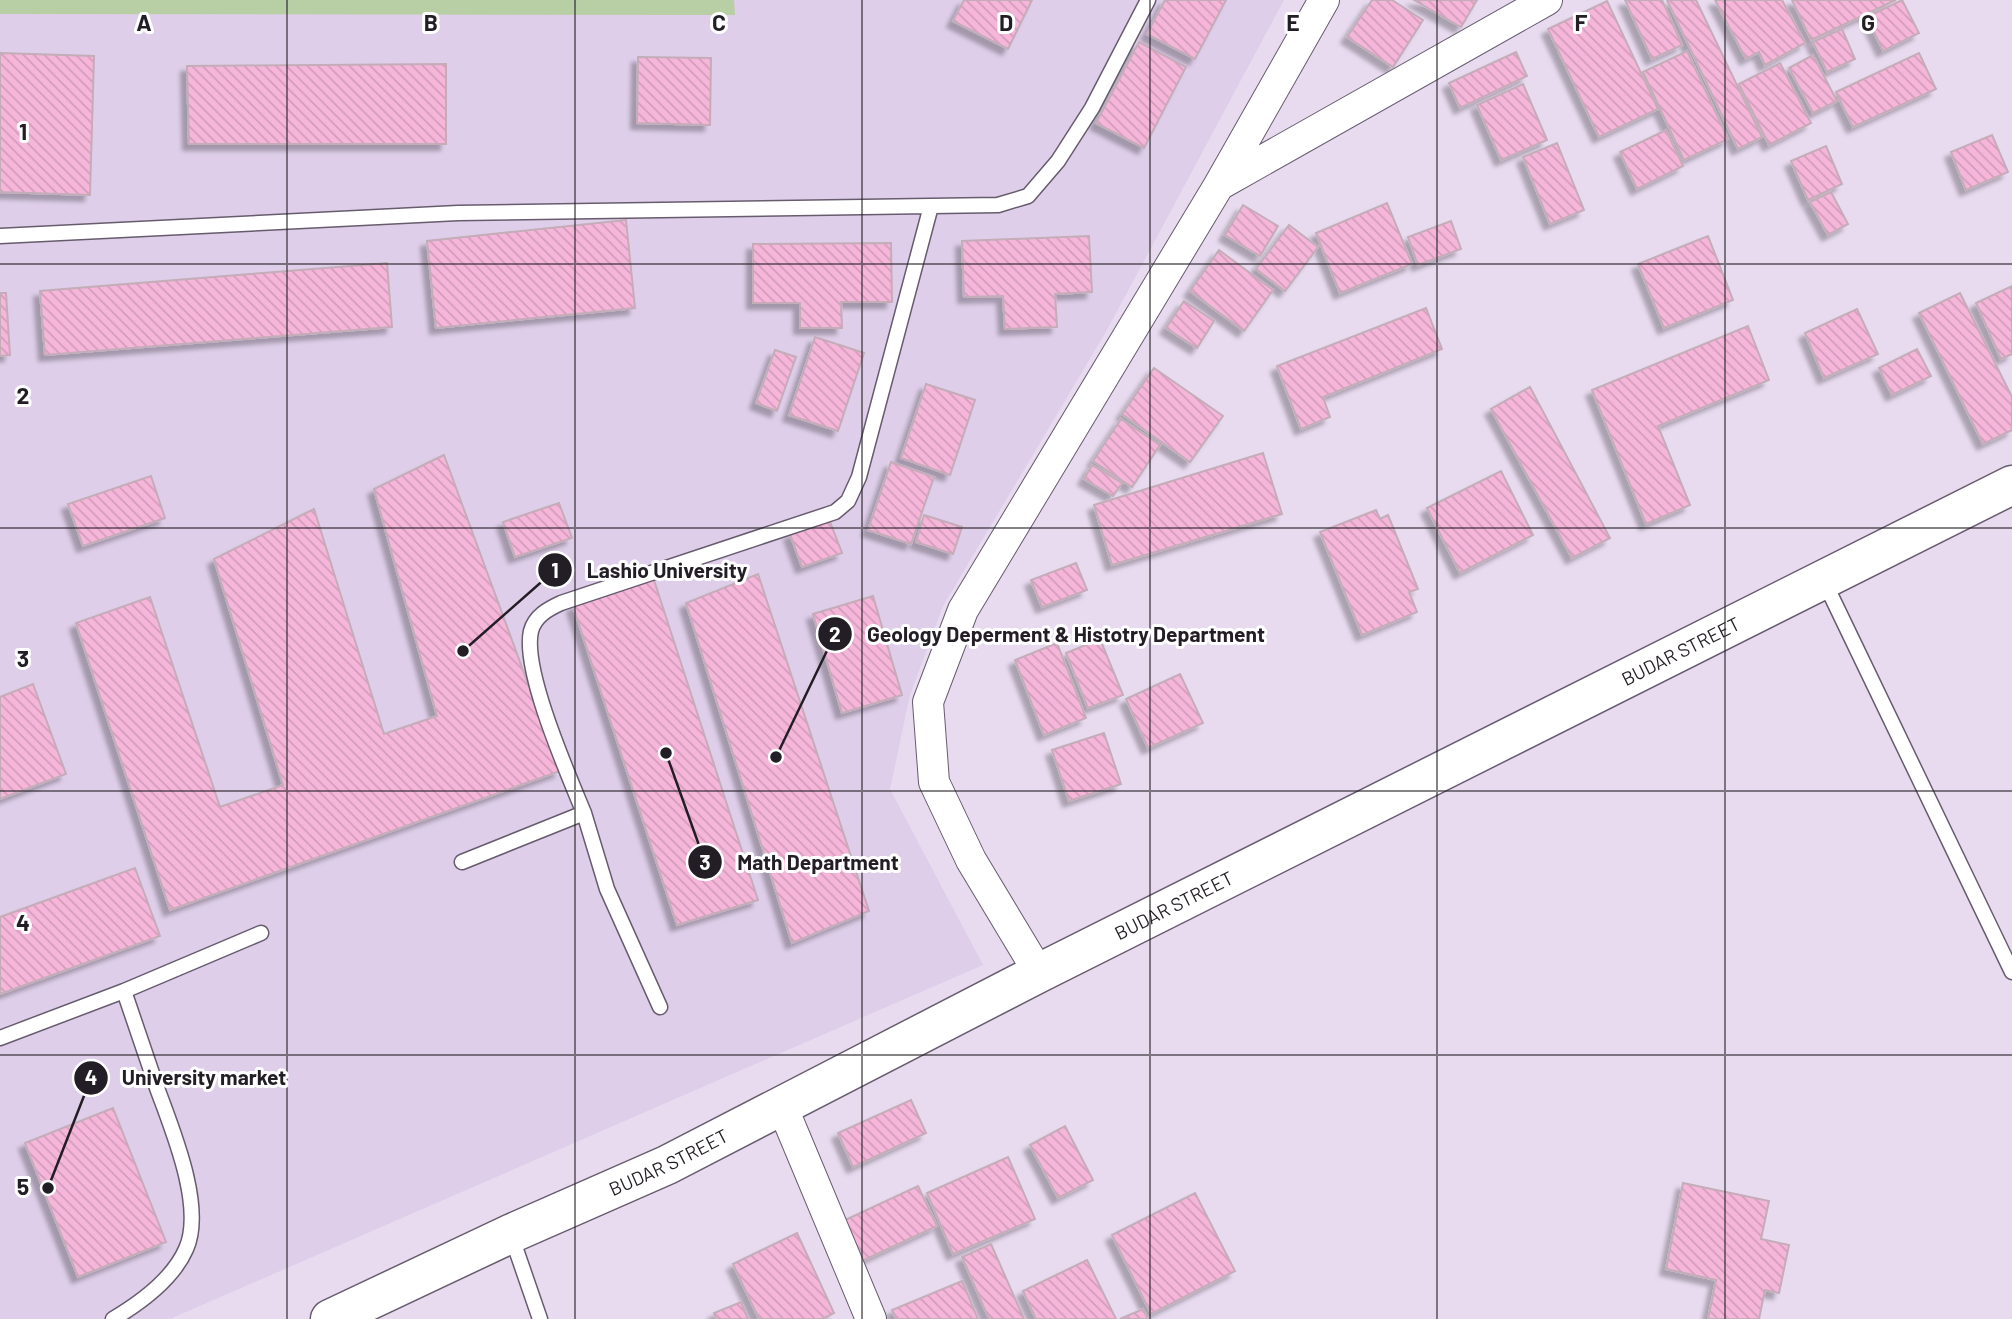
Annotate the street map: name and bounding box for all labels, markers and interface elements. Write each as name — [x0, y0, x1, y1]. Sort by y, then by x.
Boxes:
text: A — [136, 8, 152, 36]
text: B — [424, 8, 438, 36]
text: C — [712, 8, 726, 36]
text: D — [999, 8, 1013, 36]
text: E — [1286, 8, 1300, 36]
text: F — [1575, 8, 1588, 36]
text: G — [1861, 8, 1875, 36]
text: 1 — [19, 117, 27, 145]
text: 2 — [17, 381, 29, 409]
callout: Lashio University — [537, 549, 761, 591]
text: 1 — [551, 557, 559, 582]
text: Lashio University — [587, 557, 748, 582]
street label: BUDAR STREET — [1617, 611, 1743, 690]
callout: Geology Deperment & Histotry Department — [818, 613, 1279, 655]
text: 2 — [829, 621, 841, 646]
text: Geology Deperment & Histotry Department — [867, 621, 1265, 646]
text: 3 — [17, 644, 29, 672]
callout: Math Department — [688, 841, 912, 883]
text: 3 — [699, 849, 711, 874]
text: Math Department — [737, 849, 899, 874]
street label: BUDAR STREET — [1111, 866, 1237, 944]
text: 4 — [16, 908, 30, 936]
callout: University market — [73, 1057, 301, 1099]
text: 4 — [85, 1064, 97, 1089]
text: University market — [122, 1064, 286, 1089]
street label: BUDAR STREET — [605, 1124, 732, 1200]
text: 5 — [17, 1172, 29, 1200]

